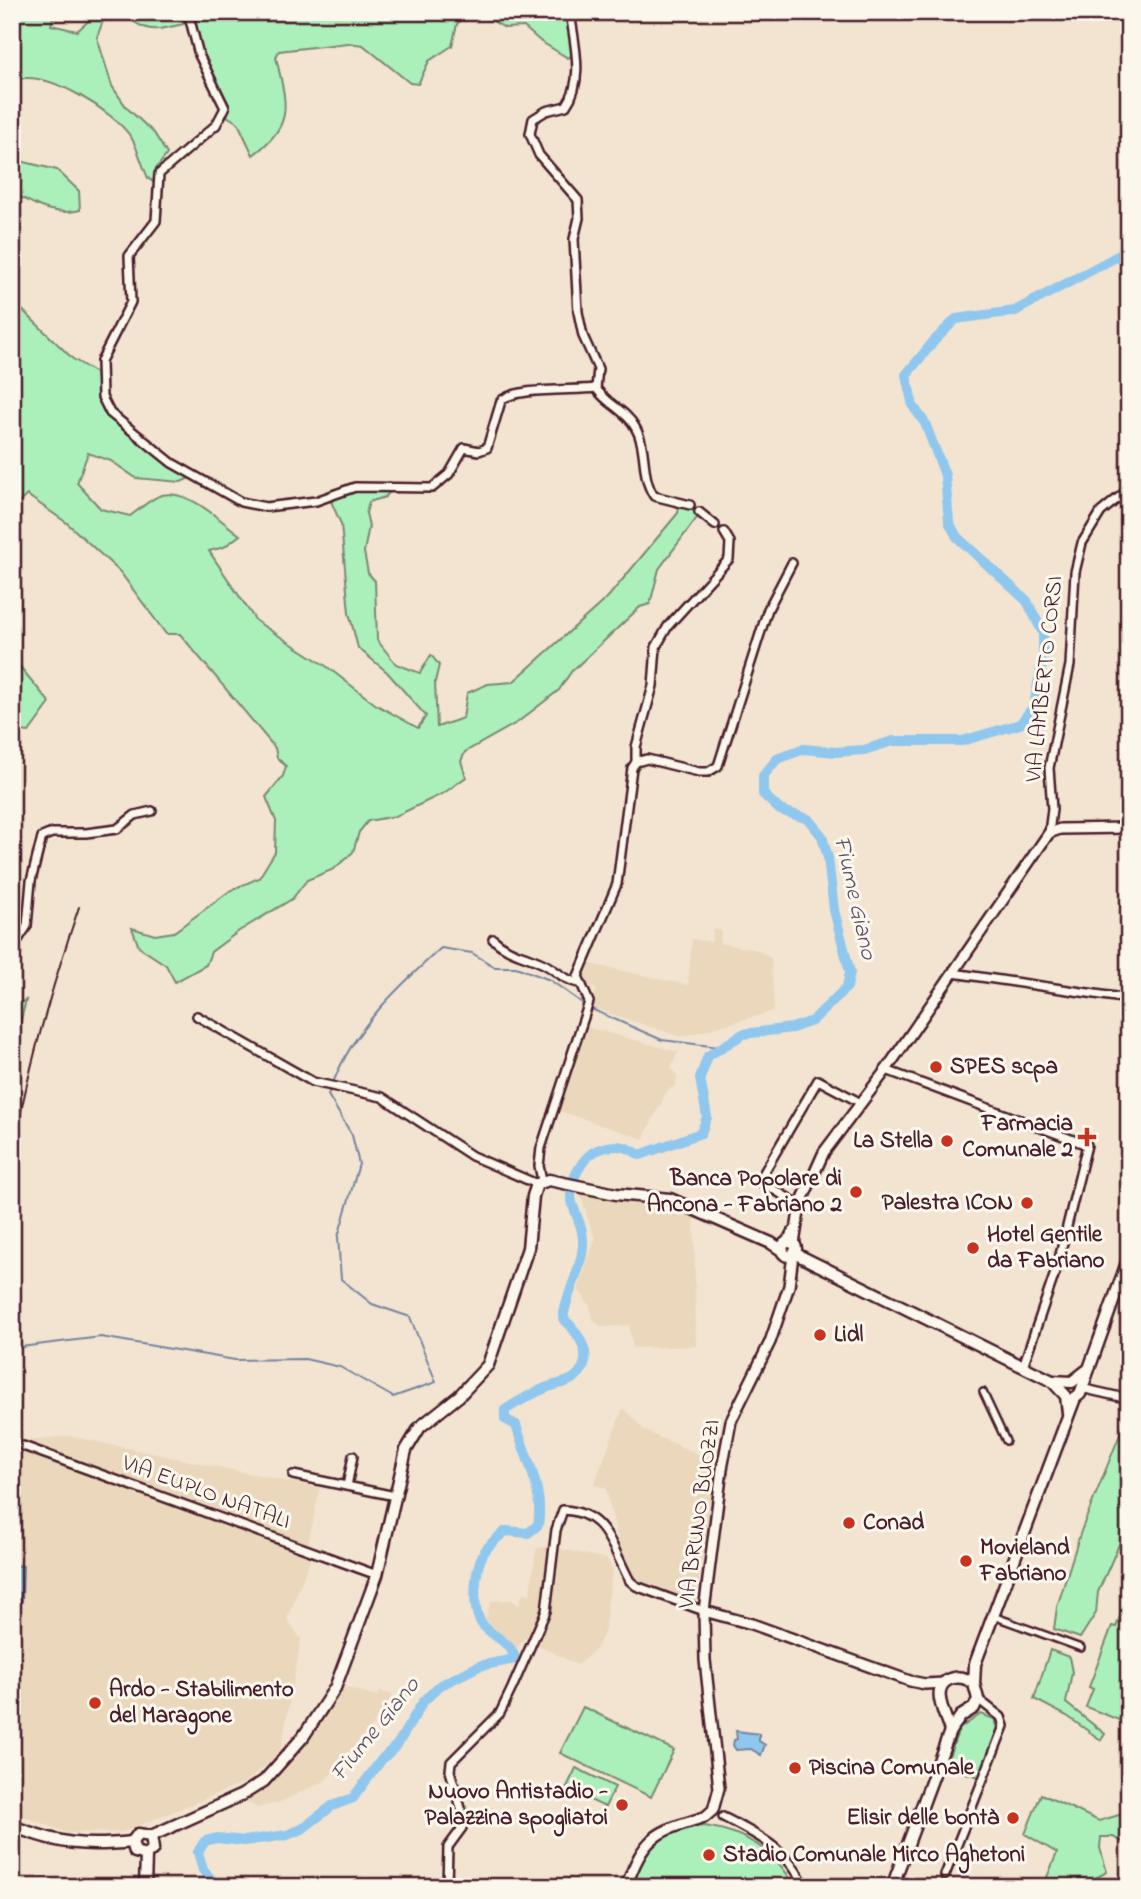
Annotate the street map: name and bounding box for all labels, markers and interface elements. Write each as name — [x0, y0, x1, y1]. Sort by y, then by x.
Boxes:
street label: VIA LAMBERTO CORSI — [1018, 574, 1072, 785]
water label: Fiume Giano — [823, 833, 886, 965]
place label: SPES scpa — [950, 1051, 1058, 1084]
marker: SPES scpa — [928, 1059, 944, 1075]
place label: Farmacia Comunale 2 — [962, 1108, 1074, 1167]
place label: La Stella — [853, 1125, 933, 1158]
marker: Farmacia Comunale 2 — [1079, 1129, 1095, 1145]
marker: La Stella — [939, 1133, 955, 1149]
place label: Banca Popolare di Ancona - Fabriano 2 — [647, 1163, 843, 1222]
marker: Banca Popolare di Ancona - Fabriano 2 — [848, 1184, 864, 1200]
place label: Palestra ICON — [882, 1187, 1013, 1220]
marker: Palestra ICON — [1019, 1195, 1035, 1211]
place label: Hotel Gentile da Fabriano — [987, 1219, 1105, 1278]
marker: Hotel Gentile da Fabriano — [965, 1240, 981, 1256]
place label: Lidl — [834, 1319, 864, 1352]
marker: Lidl — [812, 1327, 828, 1343]
street label: VIA BRUNO BUOZZI — [670, 1417, 730, 1612]
street label: VIA EUPLO NATALI — [116, 1447, 295, 1539]
place label: Conad — [863, 1507, 924, 1540]
marker: Conad — [841, 1515, 857, 1531]
place label: Movieland Fabriano — [979, 1532, 1070, 1591]
marker: Movieland Fabriano — [958, 1553, 974, 1569]
water label: Fiume Giano — [323, 1669, 430, 1790]
place label: Ardo - Stabilimento del Maragone — [109, 1674, 294, 1735]
marker: Ardo - Stabilimento del Maragone — [87, 1695, 103, 1711]
place label: Piscina Comunale — [809, 1752, 975, 1785]
marker: Piscina Comunale — [787, 1760, 803, 1776]
place label: Nuovo Antistadio - Palazzina spogliatoi — [425, 1776, 608, 1837]
marker: Nuovo Antistadio - Palazzina spogliatoi — [614, 1797, 630, 1813]
place label: Elisir delle bontà — [847, 1802, 999, 1835]
marker: Elisir delle bontà — [1005, 1810, 1021, 1826]
place label: Stadio Comunale Mirco Aghetoni — [723, 1839, 1025, 1874]
marker: Stadio Comunale Mirco Aghetoni — [701, 1847, 717, 1863]

